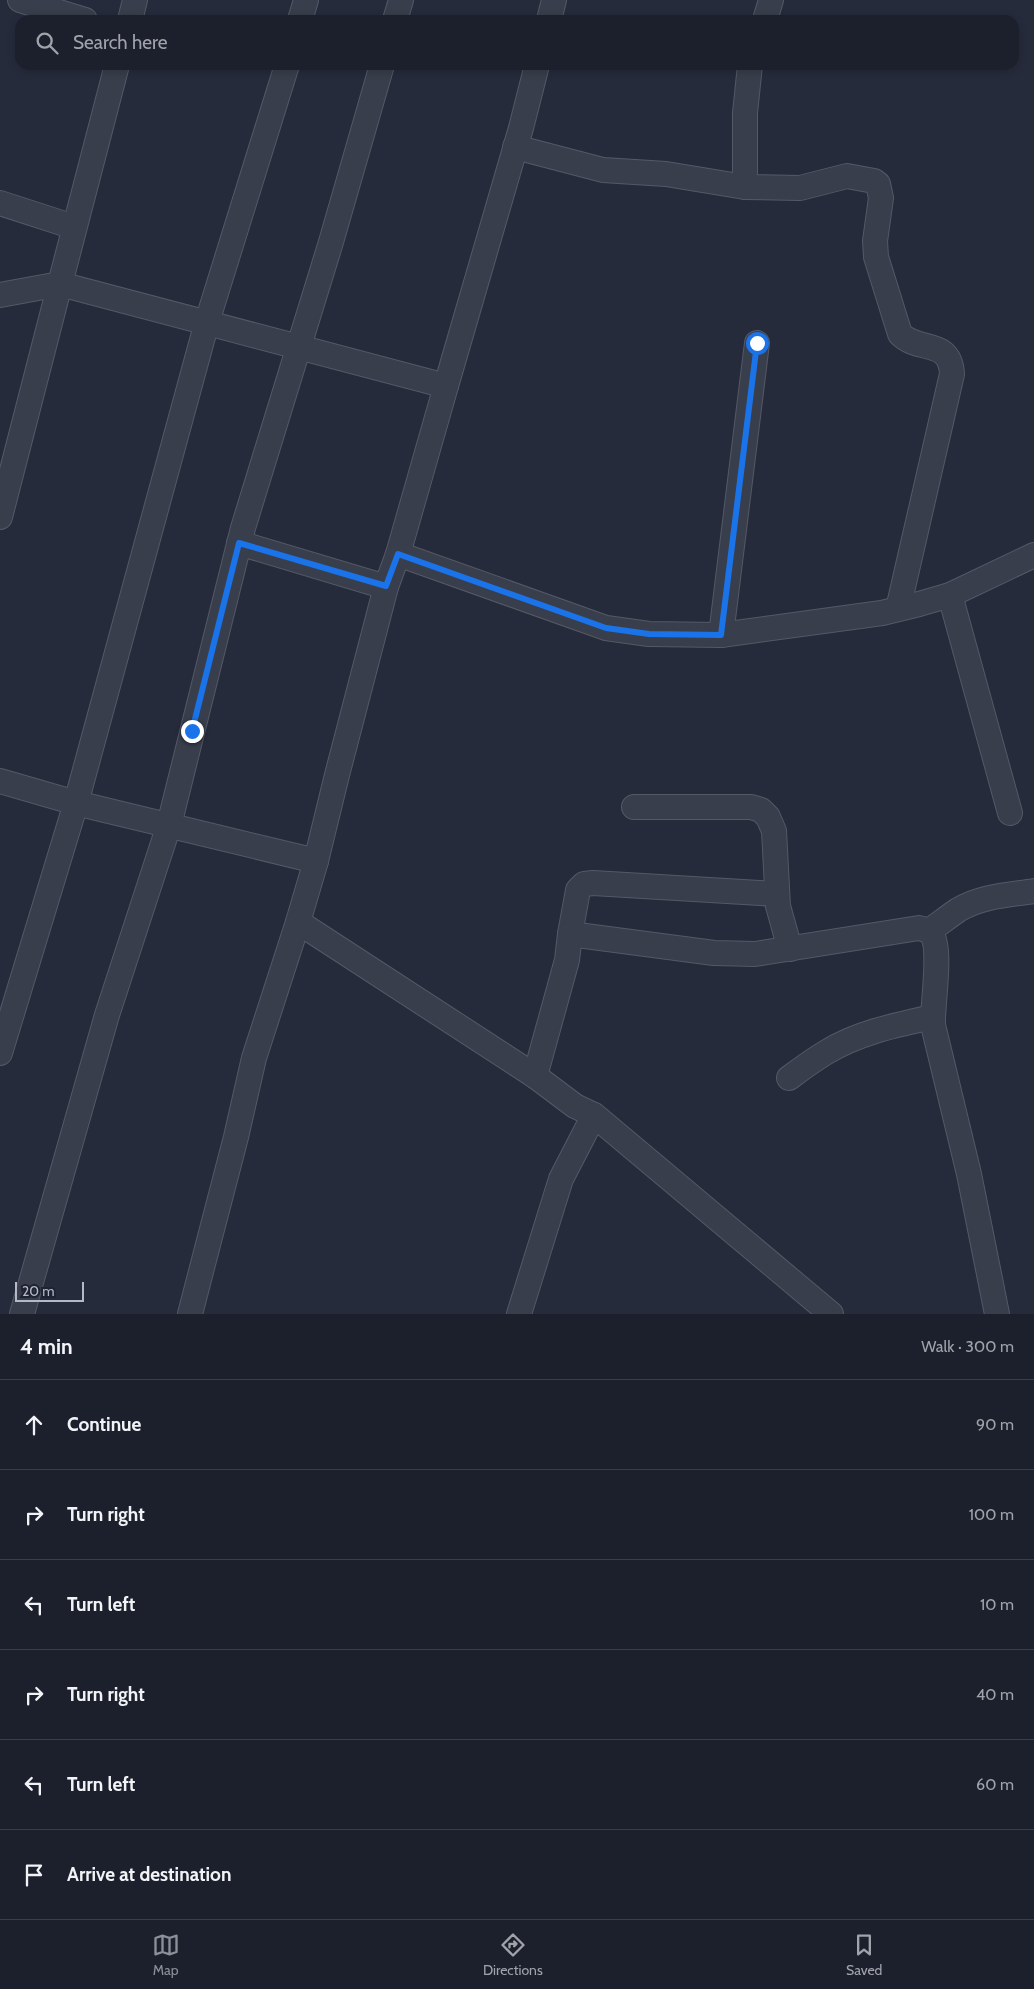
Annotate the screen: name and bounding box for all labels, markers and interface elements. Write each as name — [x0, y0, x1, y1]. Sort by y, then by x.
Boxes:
search box — [15, 15, 1019, 70]
icon: search — [33, 29, 61, 57]
text: Search here — [73, 31, 167, 54]
route start — [746, 332, 769, 355]
route end — [181, 720, 204, 743]
scale bar — [15, 1279, 84, 1302]
text: 20 m — [22, 1282, 55, 1300]
text: 4 min — [20, 1334, 73, 1359]
text: Walk · 300 m — [921, 1337, 1014, 1356]
icon: ahead — [20, 1411, 48, 1439]
text: Continue — [67, 1413, 141, 1436]
text: 90 m — [976, 1415, 1014, 1434]
icon: right — [20, 1501, 48, 1529]
text: Turn right — [67, 1503, 145, 1526]
text: 100 m — [969, 1505, 1014, 1524]
icon: left — [20, 1591, 48, 1619]
text: Turn left — [67, 1593, 135, 1616]
text: 10 m — [980, 1595, 1014, 1614]
icon: right — [20, 1681, 48, 1709]
text: Turn right — [67, 1683, 145, 1706]
text: 40 m — [976, 1685, 1014, 1704]
icon: left — [20, 1771, 48, 1799]
text: Turn left — [67, 1773, 135, 1796]
text: 60 m — [976, 1775, 1014, 1794]
icon: arrive — [20, 1861, 48, 1889]
text: Arrive at destination — [67, 1863, 231, 1886]
tab: Map — [152, 1931, 180, 1979]
tab: Directions — [483, 1931, 543, 1979]
tab: Saved — [846, 1931, 882, 1979]

